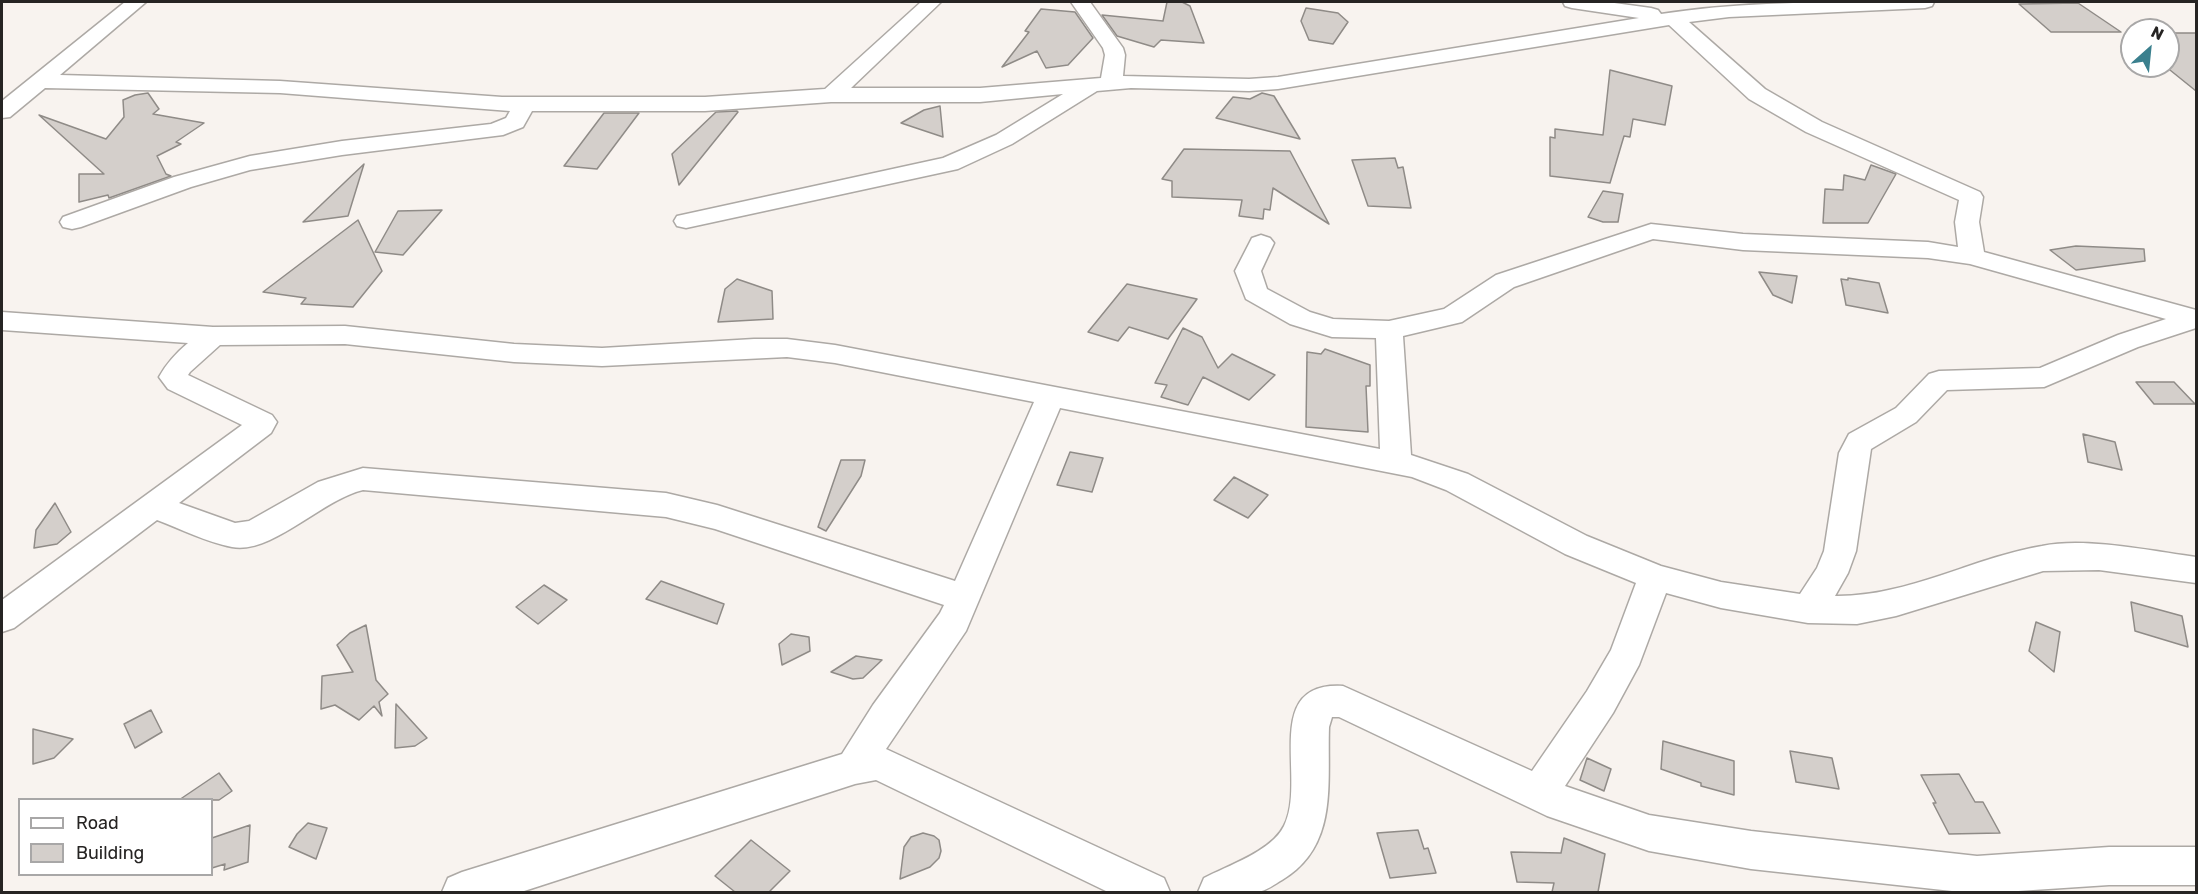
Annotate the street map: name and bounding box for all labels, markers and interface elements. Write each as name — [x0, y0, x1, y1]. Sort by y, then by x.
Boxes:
north arrow — [2120, 18, 2180, 78]
text: N — [2148, 22, 2167, 44]
legend — [18, 798, 213, 876]
text: Road — [76, 812, 119, 834]
text: Building — [76, 842, 144, 864]

